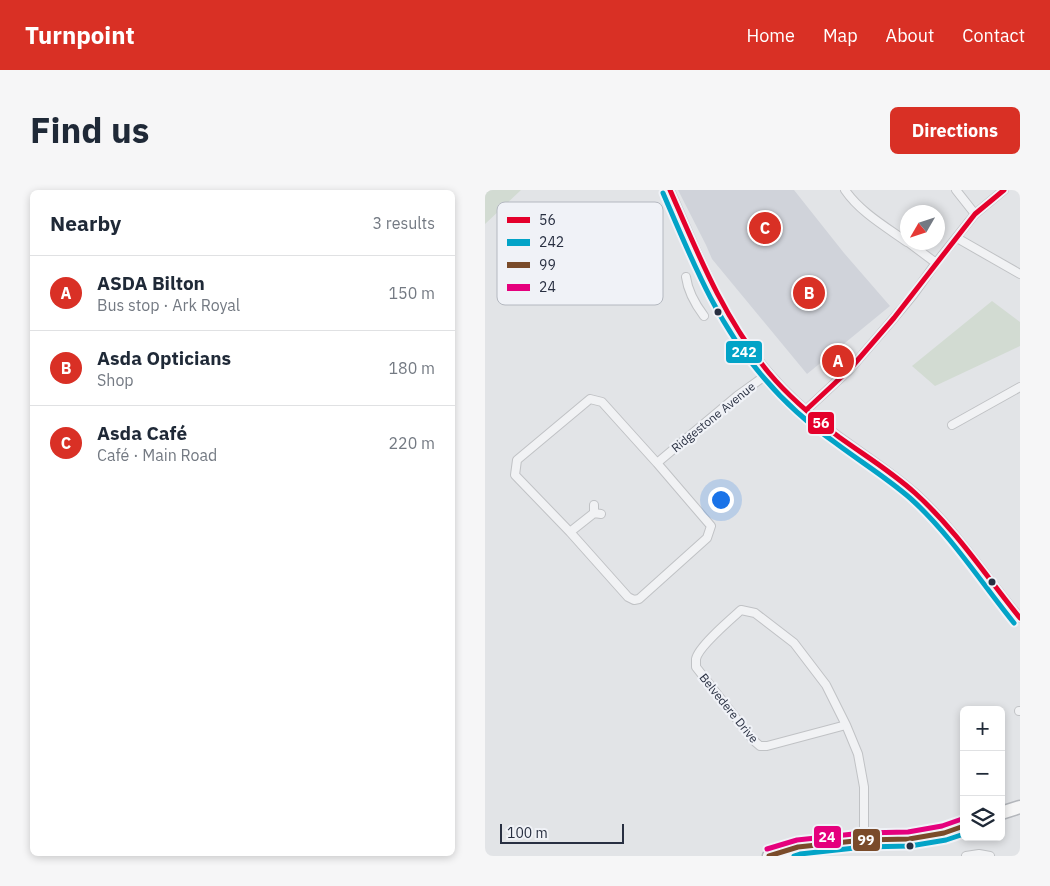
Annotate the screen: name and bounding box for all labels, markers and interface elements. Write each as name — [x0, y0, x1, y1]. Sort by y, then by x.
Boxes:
text: Turnpoint — [25, 19, 135, 51]
text: Home — [747, 24, 795, 47]
text: Map — [823, 24, 858, 47]
text: About — [886, 24, 934, 47]
text: Contact — [962, 24, 1025, 47]
text: Find us — [30, 107, 149, 153]
button: Directions — [890, 107, 1020, 154]
legend — [497, 202, 663, 305]
north arrow — [900, 205, 945, 250]
text: Nearby — [50, 209, 121, 237]
pin: C — [749, 209, 781, 247]
text: 56 — [539, 211, 556, 229]
text: 3 results — [372, 213, 435, 233]
text: 242 — [539, 233, 564, 251]
text: 99 — [539, 256, 556, 274]
text: ASDA Bilton — [97, 271, 205, 295]
pin: B — [793, 274, 825, 312]
text: 24 — [539, 278, 556, 296]
text: A — [61, 283, 71, 303]
text: 150 m — [388, 283, 435, 303]
text: Bus stop · Ark Royal — [97, 295, 240, 315]
unlabelled marker — [713, 307, 723, 317]
line badge: 242 — [725, 340, 763, 364]
pin: A — [822, 342, 854, 380]
text: 242 — [731, 343, 757, 361]
text: Asda Opticians — [97, 346, 231, 370]
text: B — [61, 358, 71, 378]
text: 180 m — [388, 358, 435, 378]
text: Shop — [97, 370, 134, 390]
street label: Ridgestone Avenue — [668, 378, 758, 455]
line badge: 56 — [807, 411, 835, 435]
text: 56 — [813, 414, 829, 432]
text: Asda Café — [97, 421, 187, 445]
text: C — [61, 433, 71, 453]
text: 220 m — [388, 433, 435, 453]
text: Café · Main Road — [97, 445, 217, 465]
your location — [708, 487, 734, 513]
unlabelled marker — [987, 577, 997, 587]
street label: Belvedere Drive — [696, 670, 762, 746]
map controls — [960, 706, 1005, 841]
button: + — [960, 706, 1005, 751]
button: − — [960, 751, 1005, 796]
button: layers — [960, 796, 1005, 841]
scale bar — [500, 821, 624, 844]
text: 100 m — [507, 824, 548, 842]
line badge: 24 — [813, 825, 842, 849]
text: 24 — [819, 828, 835, 846]
line badge: 99 — [852, 828, 881, 852]
text: 99 — [858, 831, 874, 849]
unlabelled marker — [905, 841, 915, 851]

